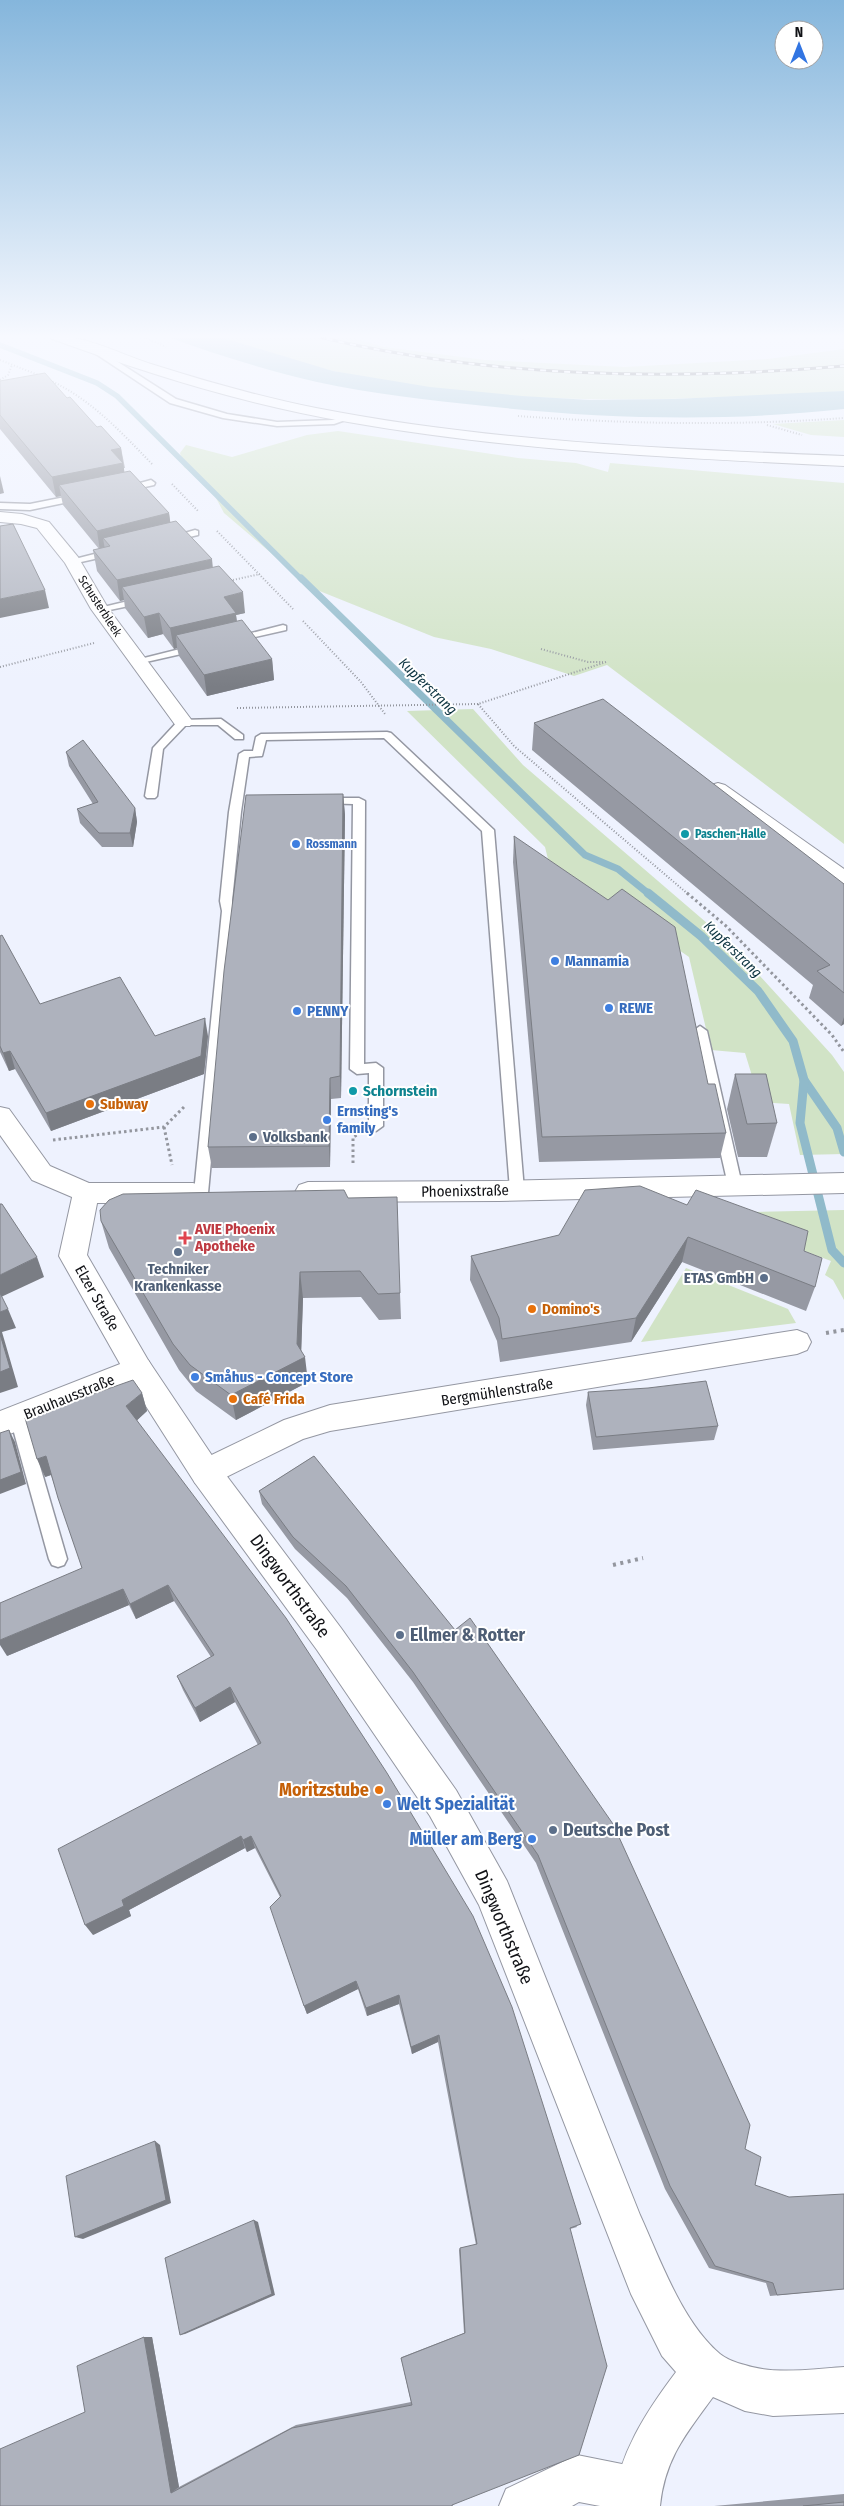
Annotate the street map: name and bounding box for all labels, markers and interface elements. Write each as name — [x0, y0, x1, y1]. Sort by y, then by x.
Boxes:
north arrow — [774, 20, 824, 70]
text: N — [795, 24, 803, 41]
street label: Schusterbleek — [75, 573, 125, 639]
water label: Kupferstrang — [395, 655, 460, 718]
place label: Paschen-Halle — [695, 827, 766, 841]
marker: Paschen-Halle — [679, 828, 691, 840]
place label: Rossmann — [306, 837, 357, 851]
marker: Rossmann — [290, 838, 302, 850]
water label: Kupferstrang — [700, 918, 765, 981]
place label: Mannamia — [565, 952, 630, 970]
marker: Mannamia — [549, 955, 561, 967]
place label: REWE — [619, 999, 653, 1017]
place label: PENNY — [307, 1002, 349, 1020]
marker: REWE — [603, 1002, 615, 1014]
marker: PENNY — [291, 1005, 303, 1017]
place label: Schornstein — [363, 1082, 438, 1100]
marker: Schornstein — [347, 1085, 359, 1097]
place label: Subway — [100, 1095, 149, 1113]
marker: Subway — [84, 1098, 96, 1110]
place label: Ernsting's family — [337, 1102, 399, 1137]
marker: Ernsting's family — [321, 1114, 333, 1126]
place label: Volksbank — [262, 1128, 328, 1146]
marker: Volksbank — [247, 1131, 259, 1143]
street label: Phoenixstraße — [421, 1181, 509, 1201]
place label: AVIE Phoenix Apotheke — [194, 1220, 276, 1255]
marker: AVIE Phoenix Apotheke — [179, 1232, 191, 1244]
marker: Techniker Krankenkasse — [172, 1246, 184, 1258]
place label: Techniker Krankenkasse — [134, 1260, 222, 1295]
street label: Elzer Straße — [71, 1262, 123, 1334]
place label: ETAS GmbH — [684, 1269, 754, 1287]
marker: ETAS GmbH — [758, 1272, 770, 1284]
place label: Domino's — [542, 1300, 600, 1318]
marker: Domino's — [526, 1303, 538, 1315]
place label: Småhus - Concept Store — [205, 1368, 353, 1386]
street label: Brauhausstraße — [21, 1371, 117, 1423]
marker: Småhus - Concept Store — [189, 1371, 201, 1383]
street label: Bergmühlenstraße — [440, 1374, 554, 1410]
place label: Café Frida — [243, 1390, 305, 1408]
marker: Café Frida — [227, 1393, 239, 1405]
street label: Dingworthstraße — [245, 1530, 335, 1642]
place label: Ellmer & Rotter — [410, 1624, 526, 1646]
marker: Ellmer & Rotter — [394, 1629, 406, 1641]
place label: Moritzstube — [279, 1779, 369, 1801]
marker: Moritzstube — [373, 1784, 385, 1796]
place label: Welt Spezialität — [397, 1793, 516, 1815]
marker: Welt Spezialität — [381, 1798, 393, 1810]
place label: Deutsche Post — [563, 1819, 670, 1841]
marker: Deutsche Post — [547, 1824, 559, 1836]
place label: Müller am Berg — [410, 1828, 522, 1850]
marker: Müller am Berg — [526, 1833, 538, 1845]
street label: Dingworthstraße — [470, 1866, 538, 1988]

